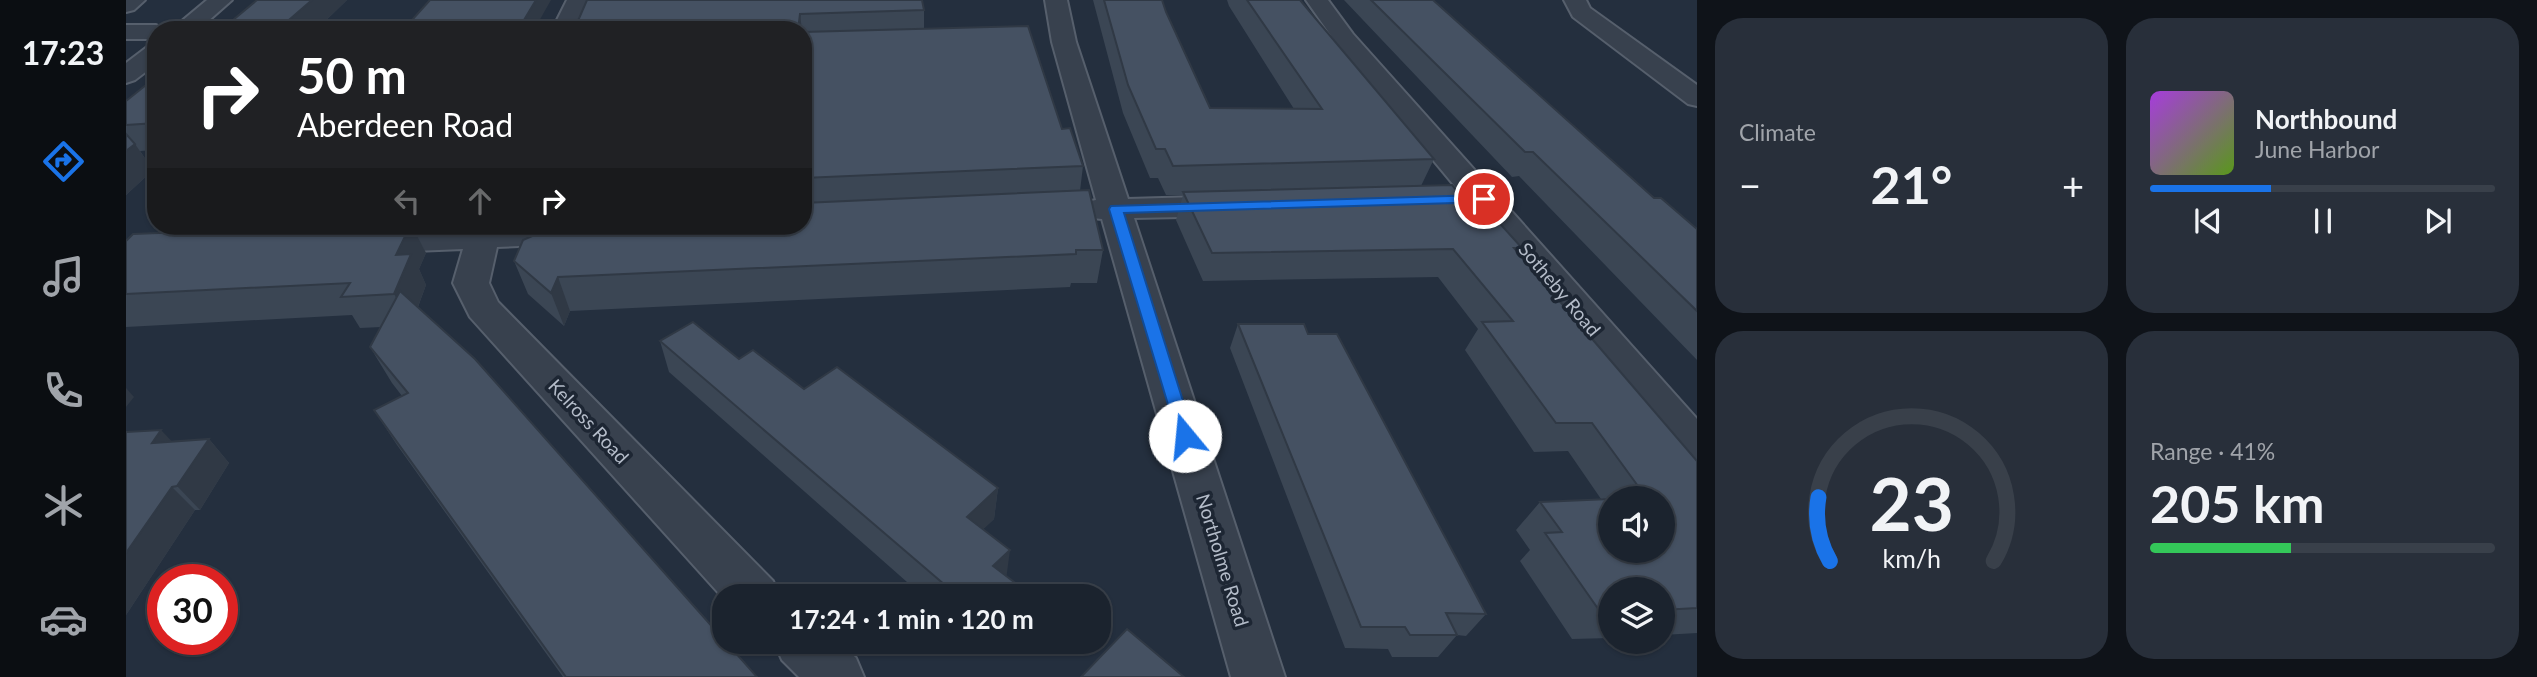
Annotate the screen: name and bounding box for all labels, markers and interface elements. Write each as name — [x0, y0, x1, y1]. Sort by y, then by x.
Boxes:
text: 17:23 — [22, 33, 104, 72]
text: 50 m — [297, 46, 407, 104]
icon: right — [182, 49, 273, 140]
text: Northbound — [2255, 103, 2397, 135]
text: Aberdeen Road — [297, 105, 513, 144]
text: Climate — [1739, 118, 1816, 146]
text: June Harbor — [2255, 135, 2379, 163]
icon: directions — [39, 137, 88, 186]
text: 21° — [1871, 153, 1952, 215]
text: − — [1739, 162, 1761, 208]
text: + — [2062, 162, 2084, 208]
pin — [1454, 169, 1514, 229]
icon: arrive — [1465, 180, 1503, 218]
icon: left — [388, 182, 426, 220]
icon: ahead — [461, 182, 499, 220]
icon: right — [534, 182, 572, 220]
icon: previous — [2189, 202, 2227, 240]
icon: pause — [2304, 202, 2342, 240]
icon: next — [2419, 202, 2457, 240]
street label: Sotheby Road — [1514, 238, 1606, 340]
icon: music — [39, 252, 88, 301]
icon: phone — [39, 366, 88, 415]
street label: Kelross Road — [544, 374, 634, 468]
position arrow — [1148, 399, 1222, 473]
text: Range · 41% — [2150, 437, 2275, 465]
text: 23 — [1869, 459, 1954, 547]
text: 205 km — [2150, 472, 2324, 534]
icon: climate — [39, 481, 88, 530]
map controls — [1598, 486, 1675, 654]
button: sound — [1598, 486, 1675, 563]
street label: Northolme Road — [1192, 491, 1254, 629]
text: km/h — [1882, 543, 1941, 573]
speed limit sign: 30 — [147, 564, 238, 655]
button: layers — [1598, 577, 1675, 654]
icon: car — [39, 595, 88, 644]
text: 17:24 · 1 min · 120 m — [789, 603, 1034, 635]

